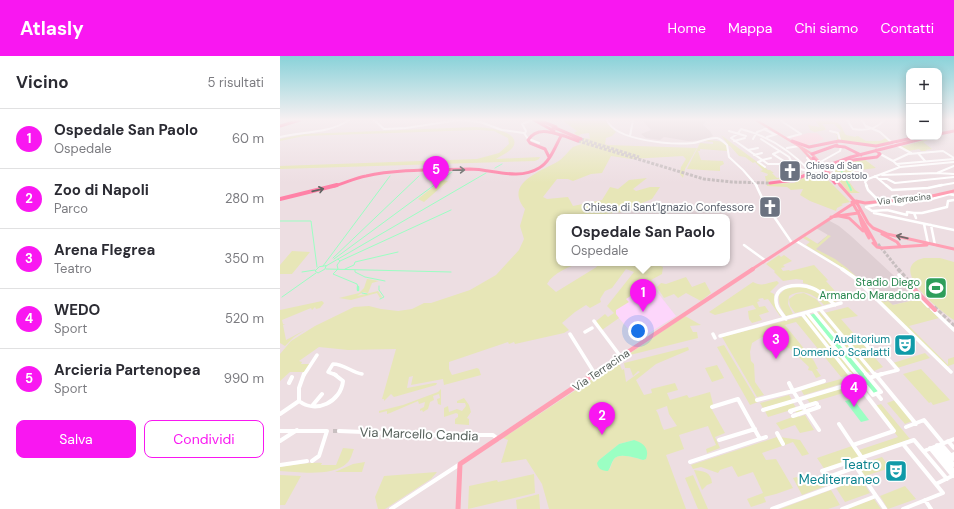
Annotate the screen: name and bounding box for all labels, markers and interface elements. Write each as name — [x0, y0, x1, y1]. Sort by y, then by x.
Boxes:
text: Atlasly — [20, 16, 84, 41]
text: Home — [668, 19, 706, 37]
text: Mappa — [728, 19, 772, 37]
text: Chi siamo — [794, 19, 858, 37]
text: Contatti — [880, 19, 934, 37]
map controls — [906, 68, 942, 140]
button: + — [906, 68, 942, 104]
text: Vicino — [16, 71, 69, 93]
text: 5 risultati — [208, 74, 264, 91]
button: − — [906, 104, 942, 140]
text: Ospedale San Paolo — [54, 120, 198, 140]
text: 1 — [27, 130, 31, 147]
text: 60 m — [232, 130, 264, 147]
text: Ospedale — [54, 140, 112, 157]
pin: 5 — [423, 156, 449, 189]
church icon: Chiesa di San Paolo apostolo — [777, 158, 803, 184]
place label: Chiesa di San Paolo apostolo — [806, 160, 867, 182]
one-way arrow — [452, 166, 465, 174]
text: Zoo di Napoli — [54, 180, 149, 200]
one-way arrow — [311, 186, 324, 194]
text: 2 — [25, 190, 33, 207]
text: 280 m — [225, 190, 264, 207]
street label: Via Terracina — [877, 190, 931, 208]
church icon: Chiesa di Sant'Ignazio Confessore — [757, 194, 783, 220]
text: Parco — [54, 200, 88, 217]
place label: Chiesa di Sant'Ignazio Confessore — [583, 200, 754, 214]
popup — [556, 214, 730, 266]
text: Ospedale San Paolo — [571, 222, 715, 242]
one-way arrow — [896, 233, 909, 241]
text: Arena Flegrea — [54, 240, 155, 260]
text: Ospedale — [571, 242, 629, 259]
text: 3 — [25, 250, 33, 267]
text: 350 m — [224, 250, 264, 267]
text: Teatro — [54, 260, 92, 277]
place label: Stadio Diego Armando Maradona — [819, 275, 920, 302]
sports icon: Stadio Diego Armando Maradona — [923, 275, 949, 301]
pin: 1 — [630, 279, 656, 312]
text: WEDO — [54, 300, 100, 320]
text: 4 — [25, 310, 33, 327]
text: 520 m — [225, 310, 264, 327]
text: Sport — [54, 320, 87, 337]
your location — [628, 321, 648, 341]
pin: 3 — [763, 326, 789, 359]
place label: Auditorium Domenico Scarlatti — [793, 332, 890, 359]
theatre icon: Auditorium Domenico Scarlatti — [892, 332, 918, 358]
street label: Via Terracina — [570, 346, 632, 394]
text: Arcieria Partenopea — [54, 360, 200, 380]
text: 5 — [25, 370, 33, 387]
text: 990 m — [224, 370, 264, 387]
pin: 4 — [841, 374, 867, 407]
text: Sport — [54, 380, 87, 397]
pin: 2 — [589, 402, 615, 435]
button: Salva — [16, 420, 136, 458]
button: Condividi — [144, 420, 264, 458]
street label: Via Marcello Candia — [359, 423, 479, 445]
place label: Teatro Mediterraneo — [799, 456, 880, 488]
theatre icon: Teatro Mediterraneo — [883, 458, 909, 484]

